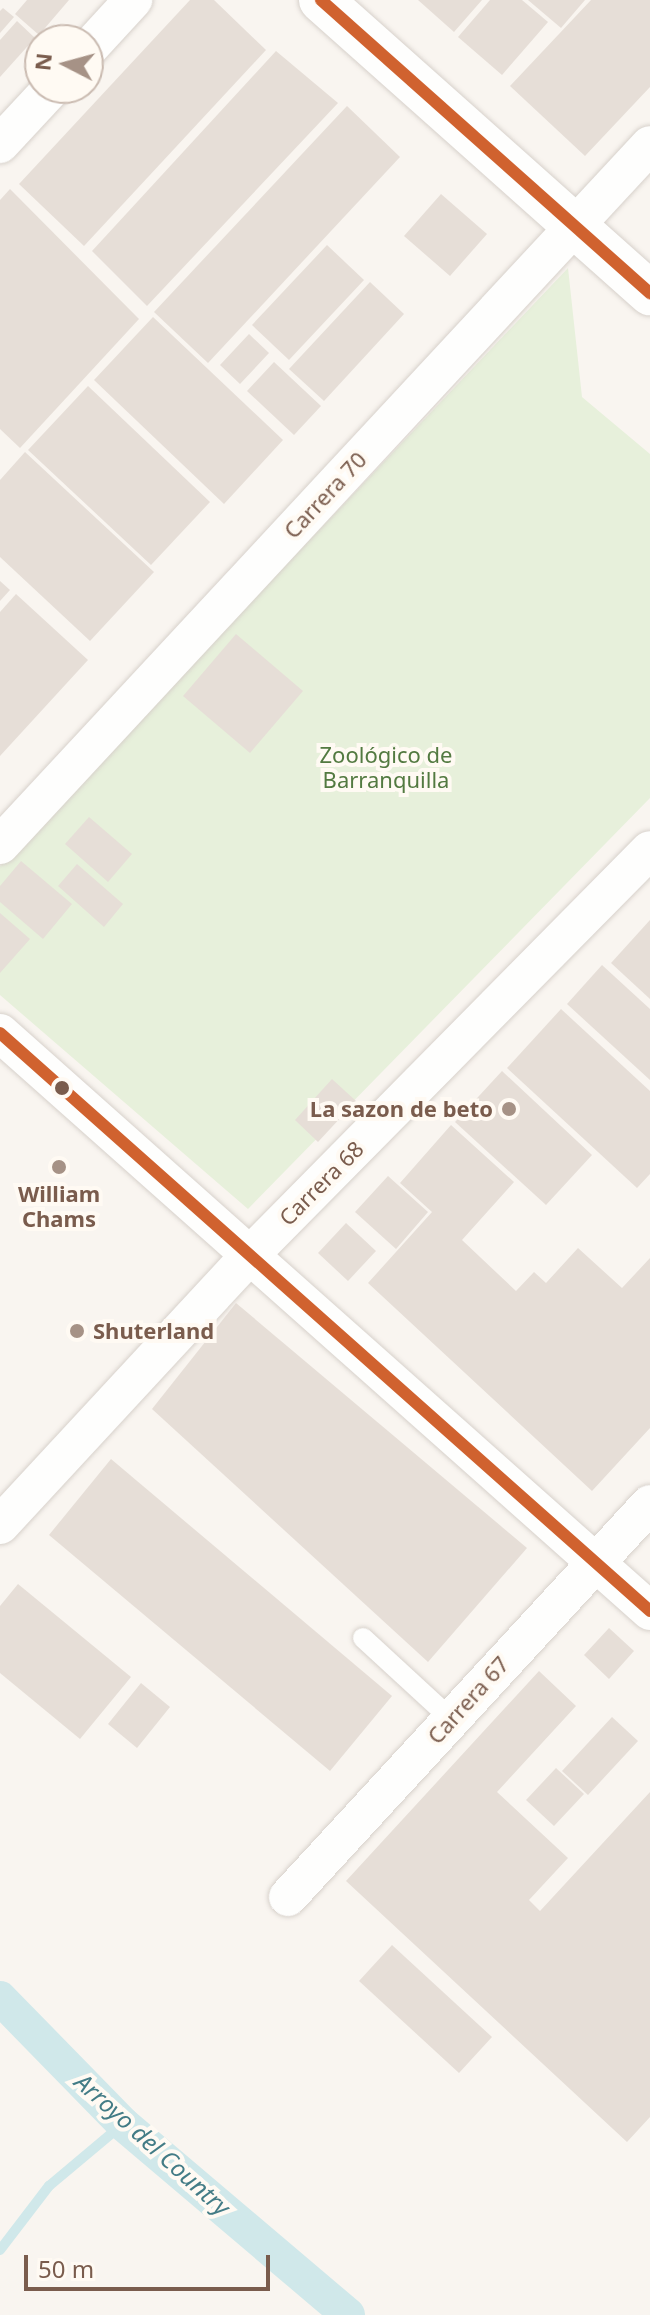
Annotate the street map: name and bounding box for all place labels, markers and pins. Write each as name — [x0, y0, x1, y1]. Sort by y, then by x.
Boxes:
unlabelled marker — [54, 1080, 70, 1096]
place label: La sazon de beto — [310, 1096, 493, 1122]
marker: La sazon de beto — [500, 1100, 518, 1118]
marker: William Chams — [50, 1158, 68, 1176]
place label: William Chams — [18, 1180, 100, 1232]
place label: Shuterland — [93, 1318, 214, 1344]
marker: Shuterland — [68, 1322, 86, 1340]

